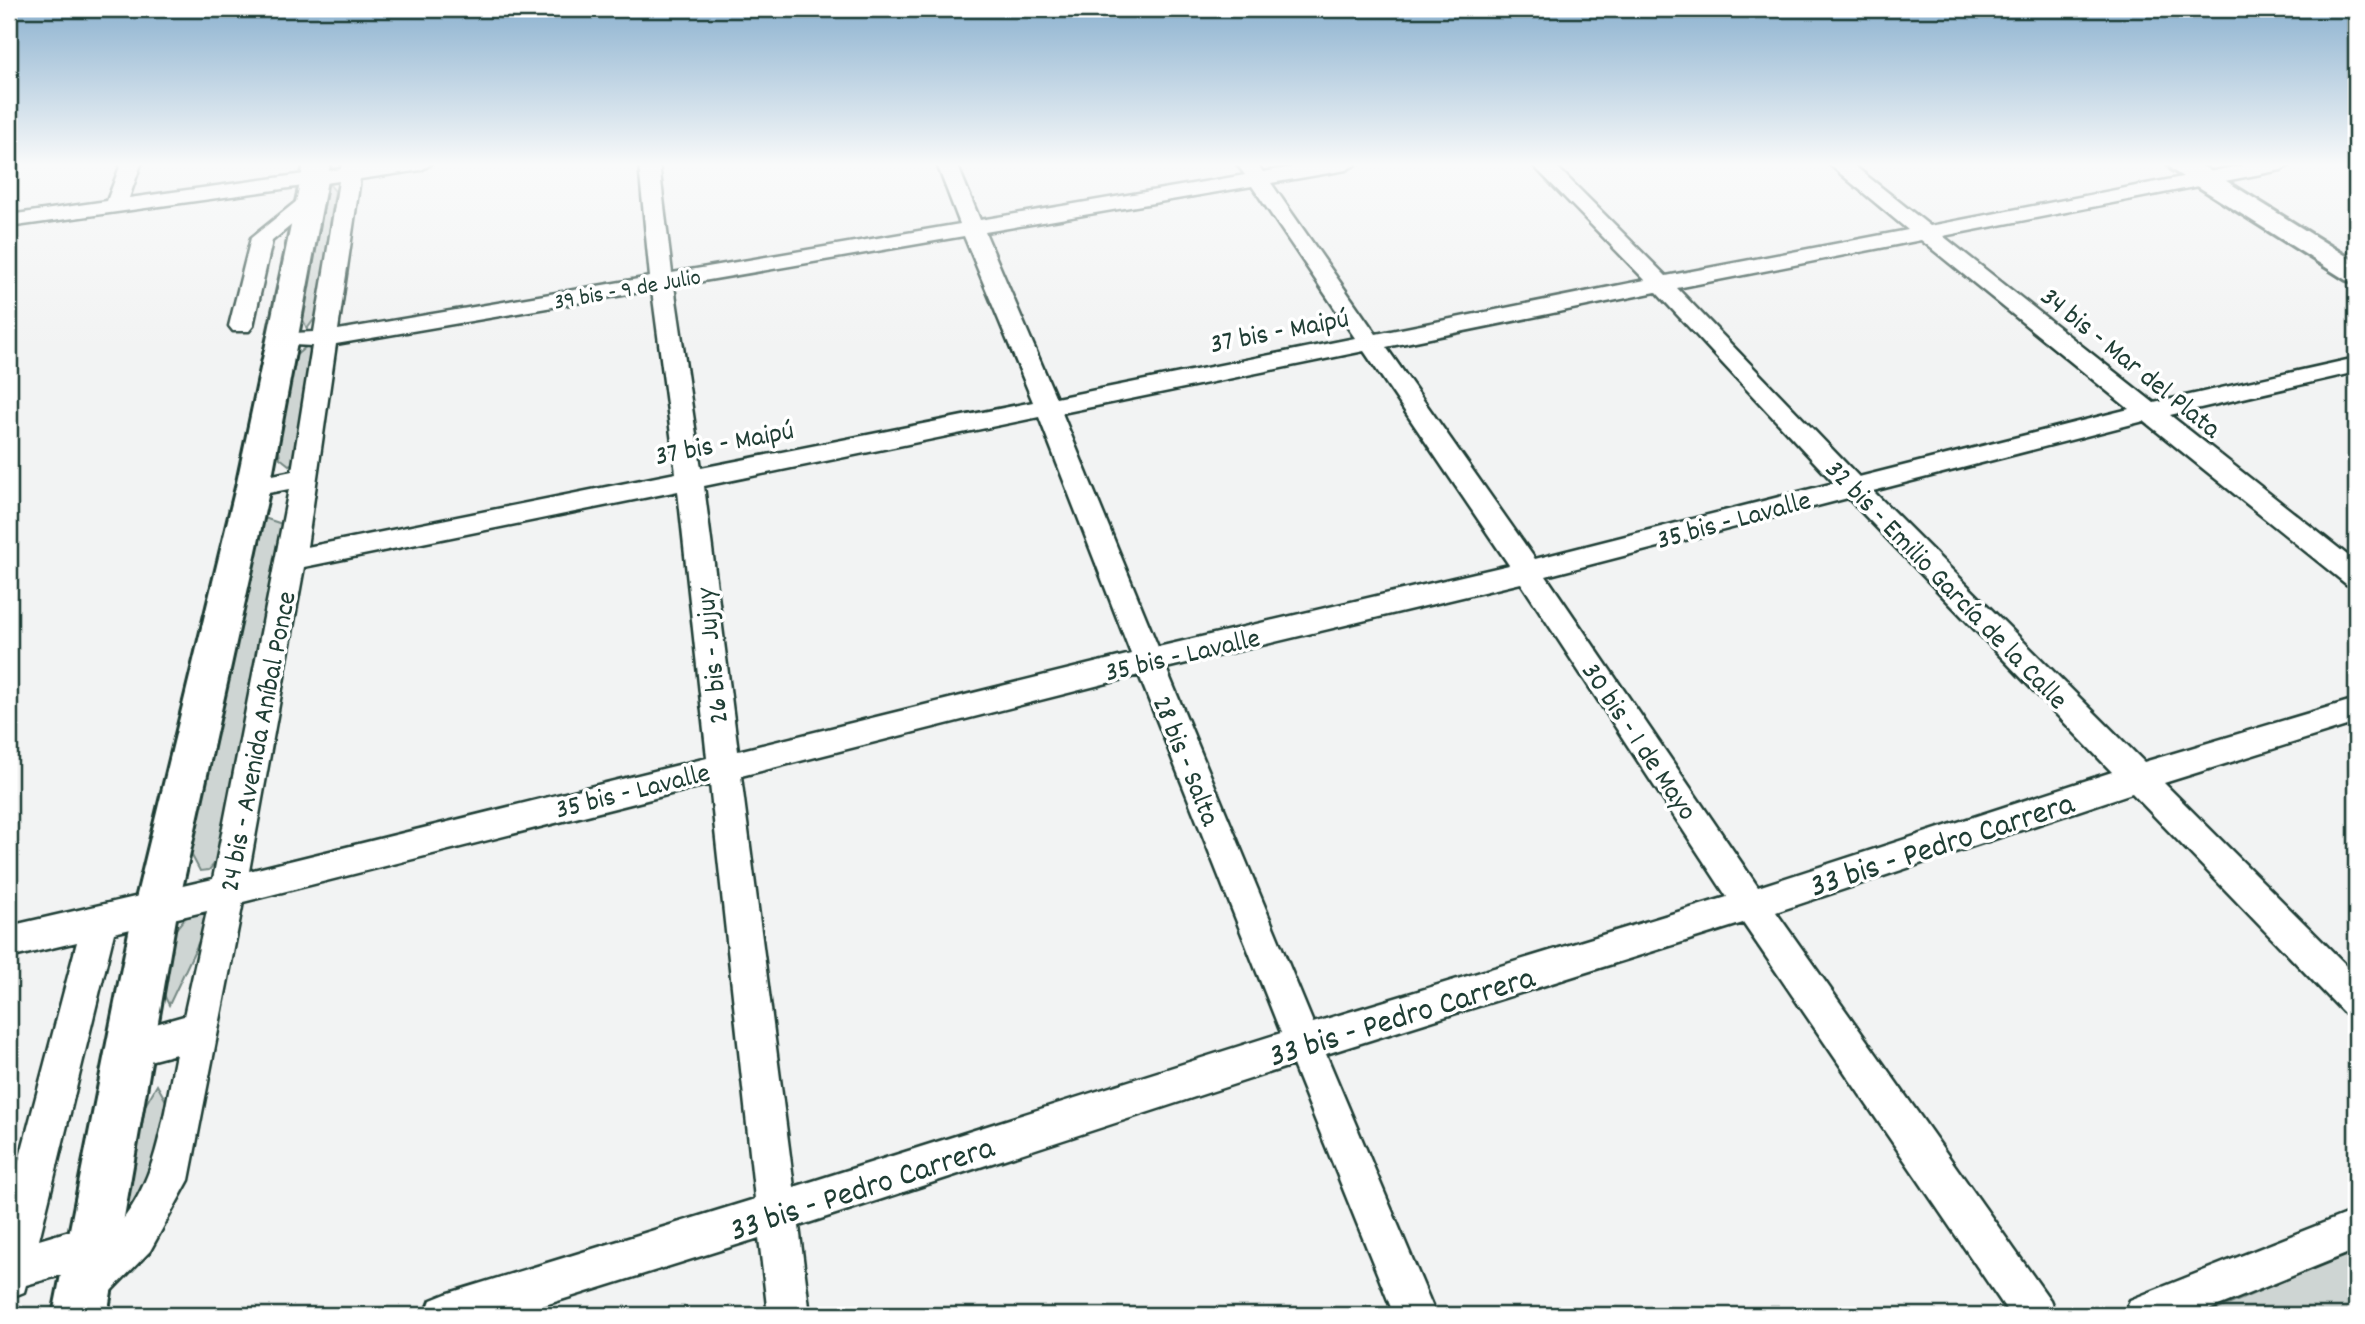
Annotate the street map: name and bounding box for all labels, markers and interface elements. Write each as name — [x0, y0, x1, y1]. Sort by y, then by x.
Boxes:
street label: 39 bis - 9 de Julio — [552, 262, 704, 321]
street label: 34 bis - Mar del Plata — [2030, 279, 2229, 451]
street label: 37 bis - Maipú — [1207, 301, 1353, 367]
street label: 37 bis - Maipú — [652, 413, 798, 479]
street label: 32 bis - Emilio García de la Calle — [1814, 452, 2075, 721]
street label: 35 bis - Lavalle — [1653, 483, 1816, 563]
street label: 26 bis - Jujuy — [688, 585, 742, 726]
street label: 24 bis - Avenida Aníbal Ponce — [212, 588, 310, 896]
street label: 35 bis - Lavalle — [1102, 621, 1265, 695]
street label: 30 bis - 1 de Mayo — [1569, 656, 1705, 830]
street label: 28 bis - Salta — [1139, 691, 1228, 834]
street label: 35 bis - Lavalle — [552, 755, 715, 832]
street label: 33 bis - Pedro Carrera — [1804, 782, 2081, 912]
street label: 33 bis - Pedro Carrera — [1264, 956, 1542, 1082]
street label: 33 bis - Pedro Carrera — [724, 1126, 1001, 1256]

